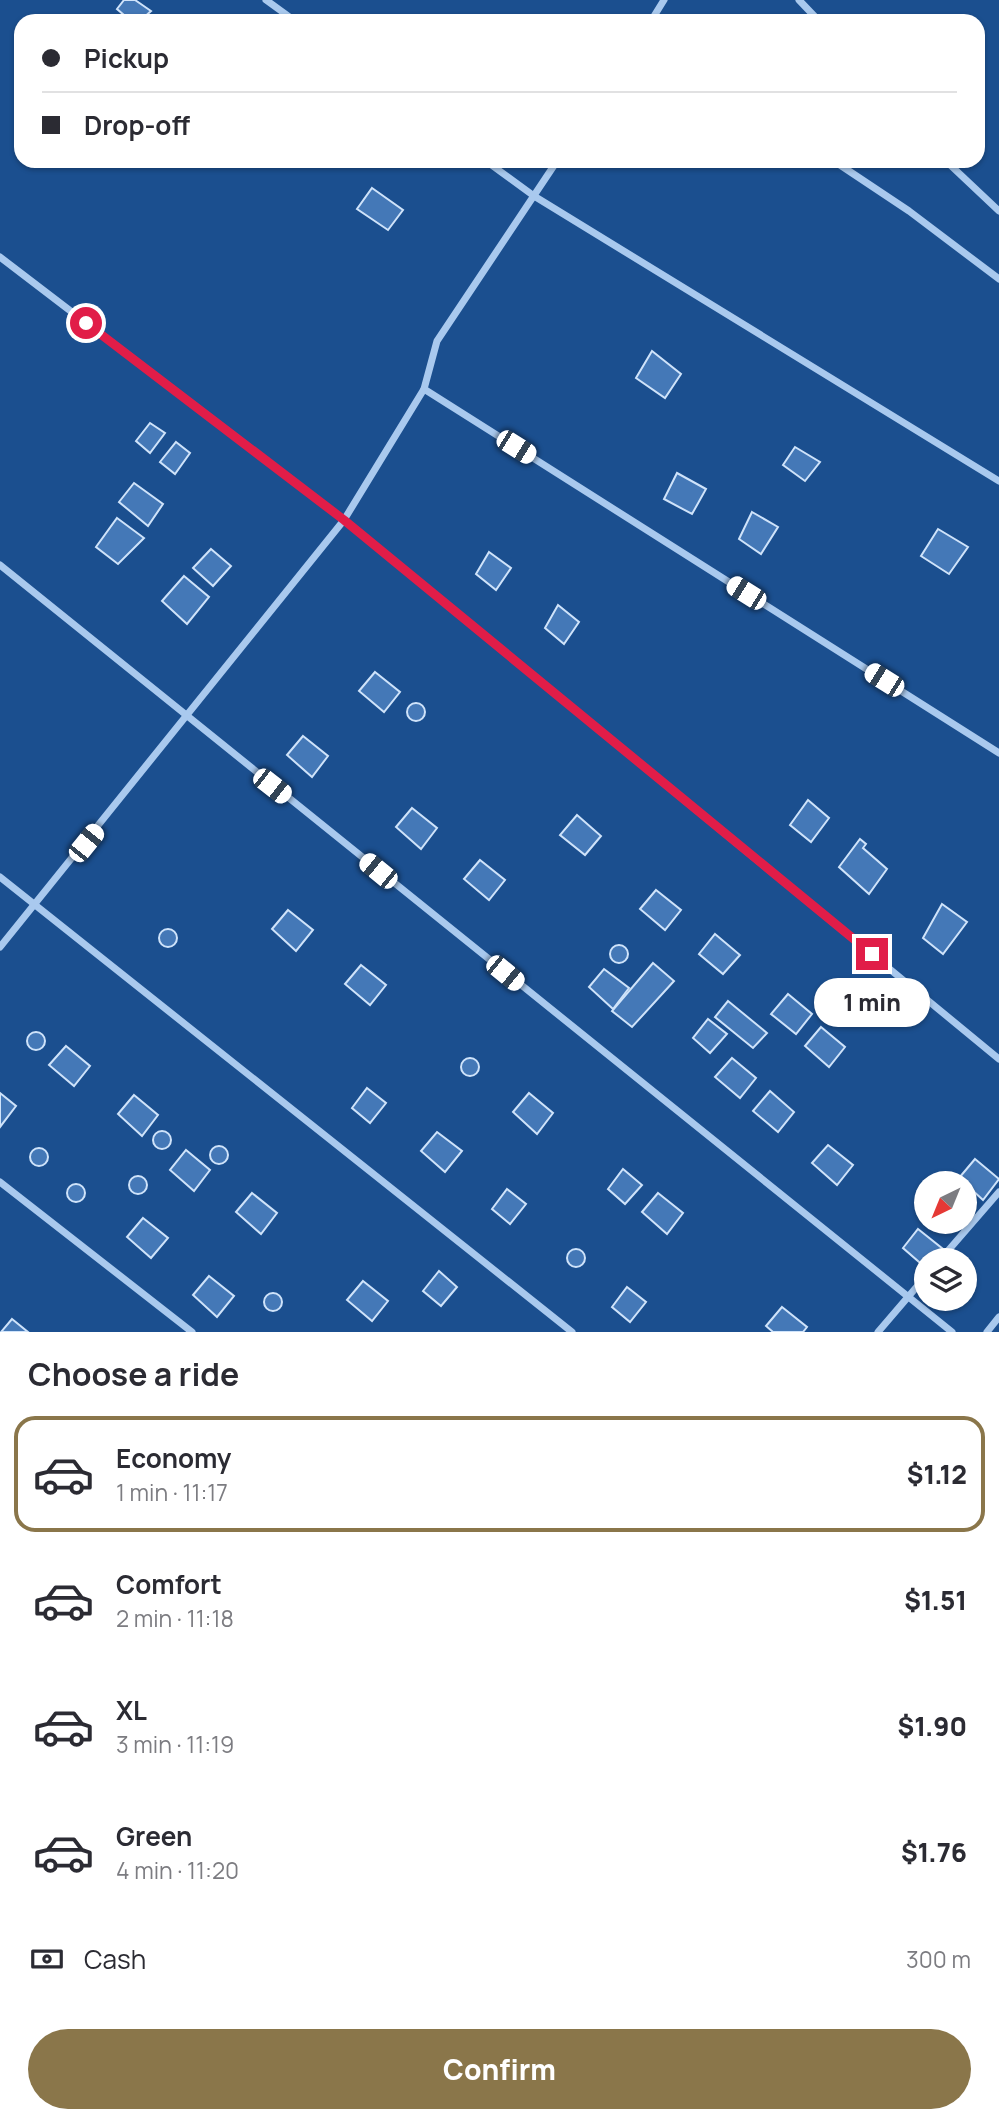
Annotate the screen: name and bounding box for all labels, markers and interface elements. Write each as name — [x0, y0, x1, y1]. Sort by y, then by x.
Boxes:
text: Pickup — [84, 40, 169, 76]
text: Drop-off — [84, 107, 190, 143]
route start — [70, 307, 102, 339]
car — [493, 427, 540, 467]
car — [723, 573, 770, 613]
car — [861, 660, 908, 700]
car — [249, 765, 296, 807]
car — [65, 820, 108, 866]
car — [356, 850, 401, 892]
route end — [856, 938, 888, 970]
car — [483, 952, 528, 994]
callout: 1 min — [814, 978, 930, 1028]
text: 1 min — [843, 986, 901, 1018]
north arrow — [914, 1171, 976, 1234]
map controls — [914, 1171, 977, 1311]
button: layers — [914, 1248, 977, 1311]
text: Choose a ride — [28, 1352, 239, 1396]
text: Economy — [116, 1440, 231, 1476]
icon: car — [32, 1443, 95, 1506]
text: $1.12 — [907, 1456, 967, 1492]
text: 1 min · 11:17 — [116, 1476, 228, 1508]
text: Comfort — [116, 1566, 222, 1602]
icon: car — [32, 1569, 95, 1632]
text: $1.51 — [904, 1582, 967, 1618]
text: 2 min · 11:18 — [116, 1602, 234, 1634]
text: XL — [116, 1692, 147, 1728]
icon: car — [32, 1695, 95, 1758]
text: $1.90 — [898, 1708, 967, 1744]
text: 3 min · 11:19 — [116, 1728, 234, 1760]
text: Green — [116, 1818, 192, 1854]
icon: car — [32, 1821, 95, 1884]
text: $1.76 — [901, 1834, 967, 1870]
text: 4 min · 11:20 — [116, 1854, 239, 1886]
icon: cash — [28, 1940, 66, 1978]
text: Cash — [84, 1941, 146, 1977]
text: 300 m — [906, 1943, 971, 1975]
button: Confirm — [28, 2029, 971, 2109]

